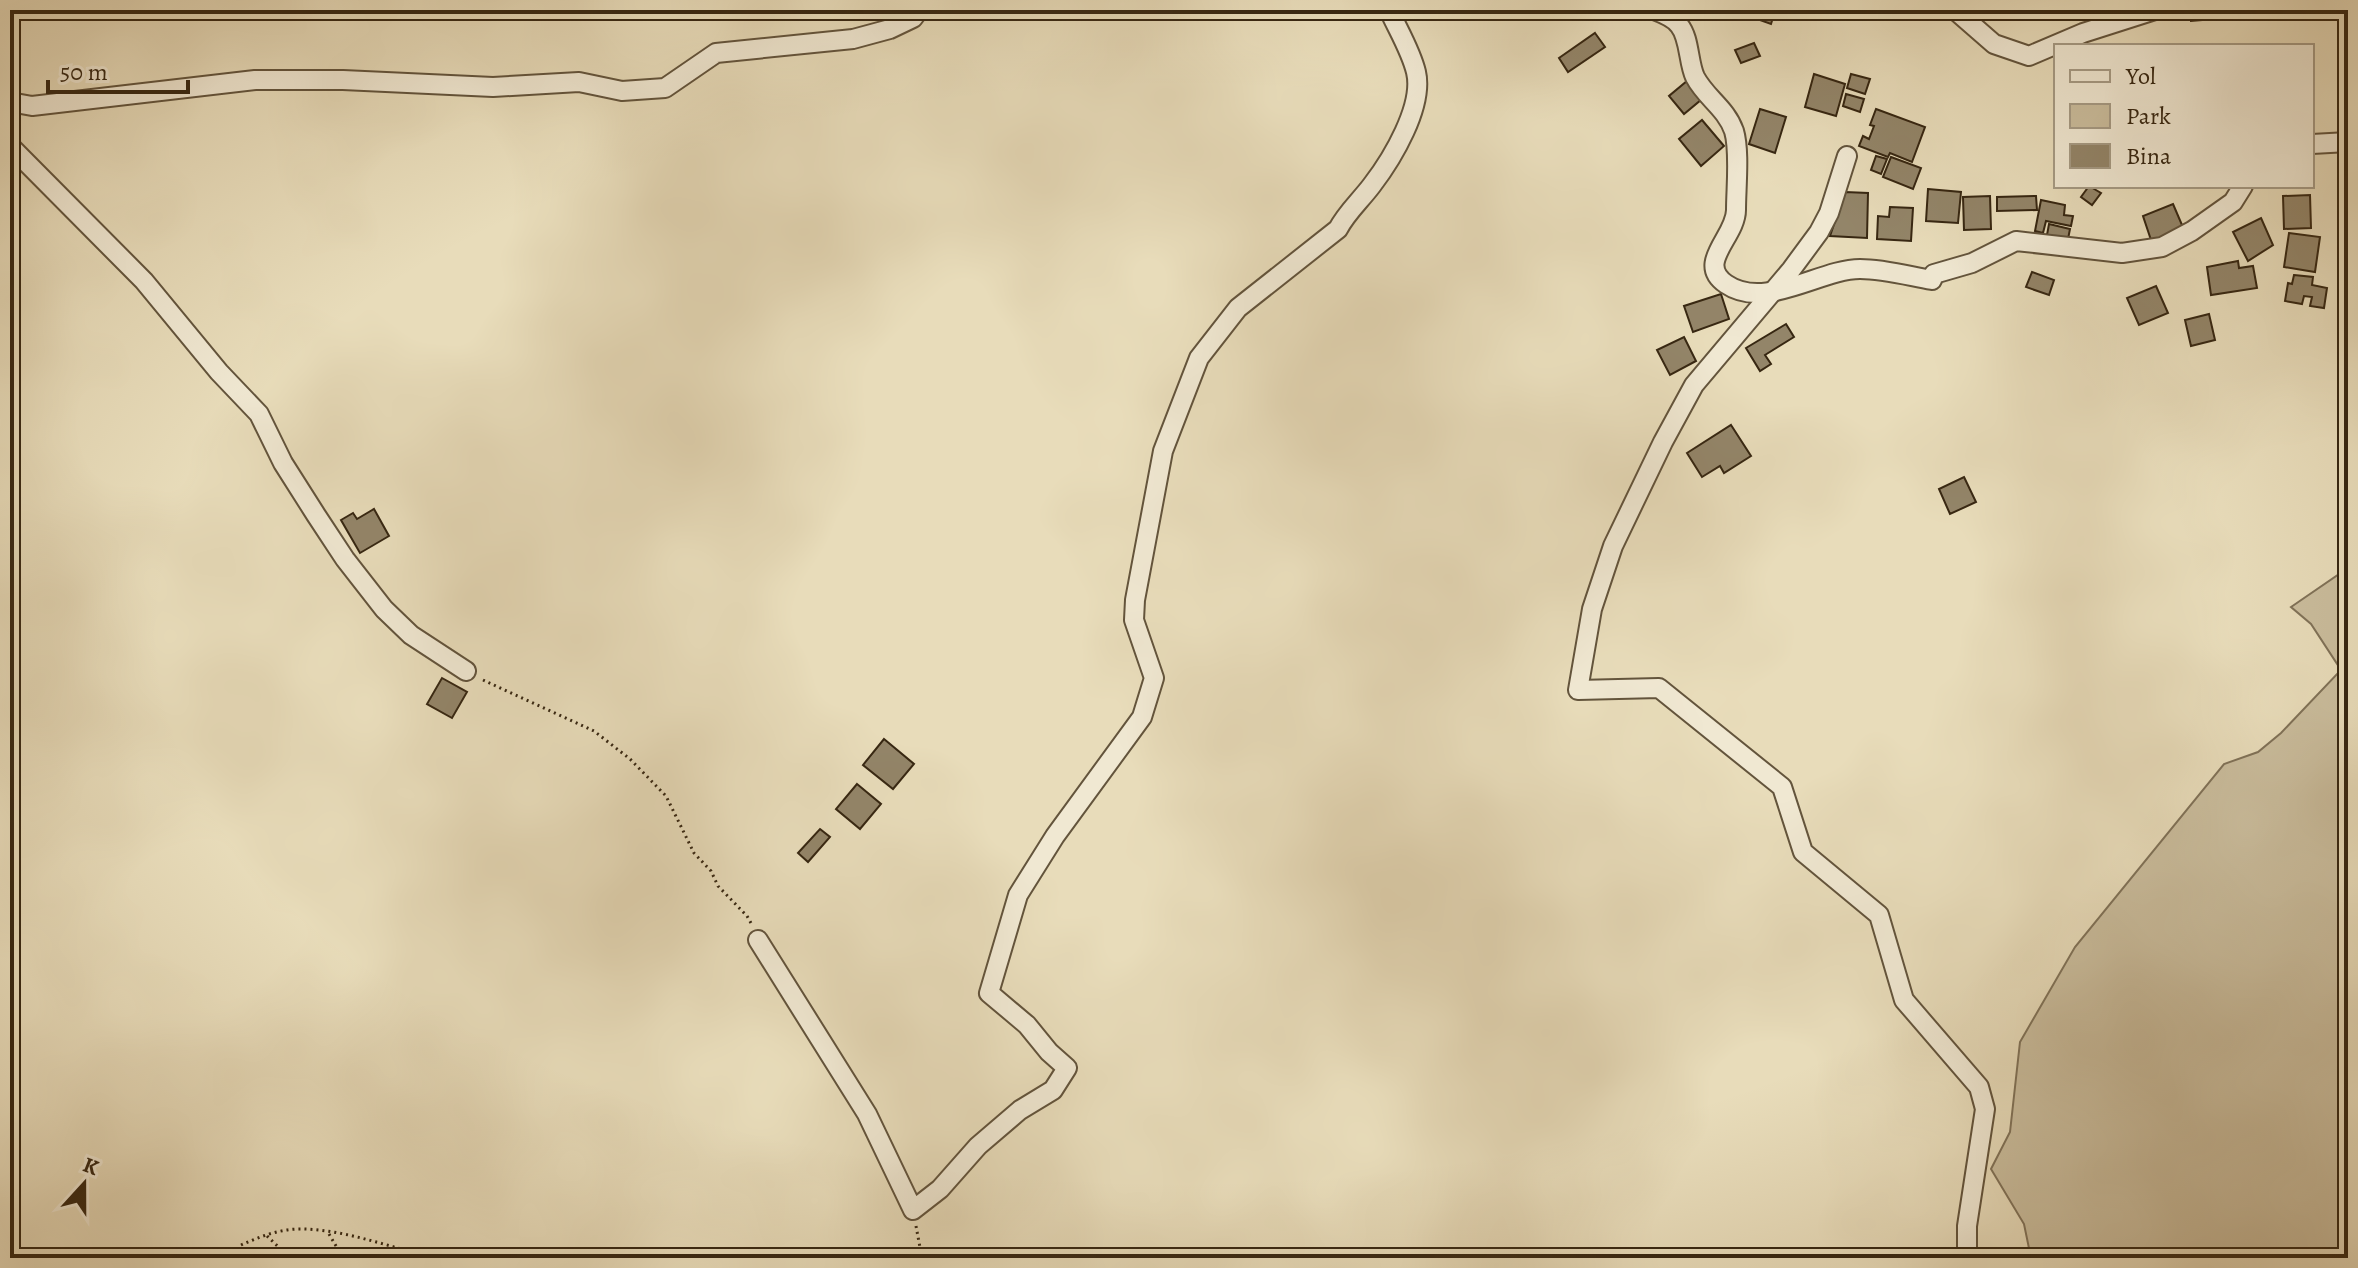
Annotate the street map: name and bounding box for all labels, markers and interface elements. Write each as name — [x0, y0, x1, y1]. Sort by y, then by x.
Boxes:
scale bar — [48, 44, 188, 94]
legend — [2054, 44, 2314, 188]
text: 50 m — [60, 56, 108, 88]
text: Yol — [2125, 60, 2156, 92]
text: Park — [2126, 100, 2171, 132]
text: Bina — [2126, 140, 2172, 172]
north arrow — [44, 1144, 124, 1224]
text: K — [79, 1150, 103, 1183]

